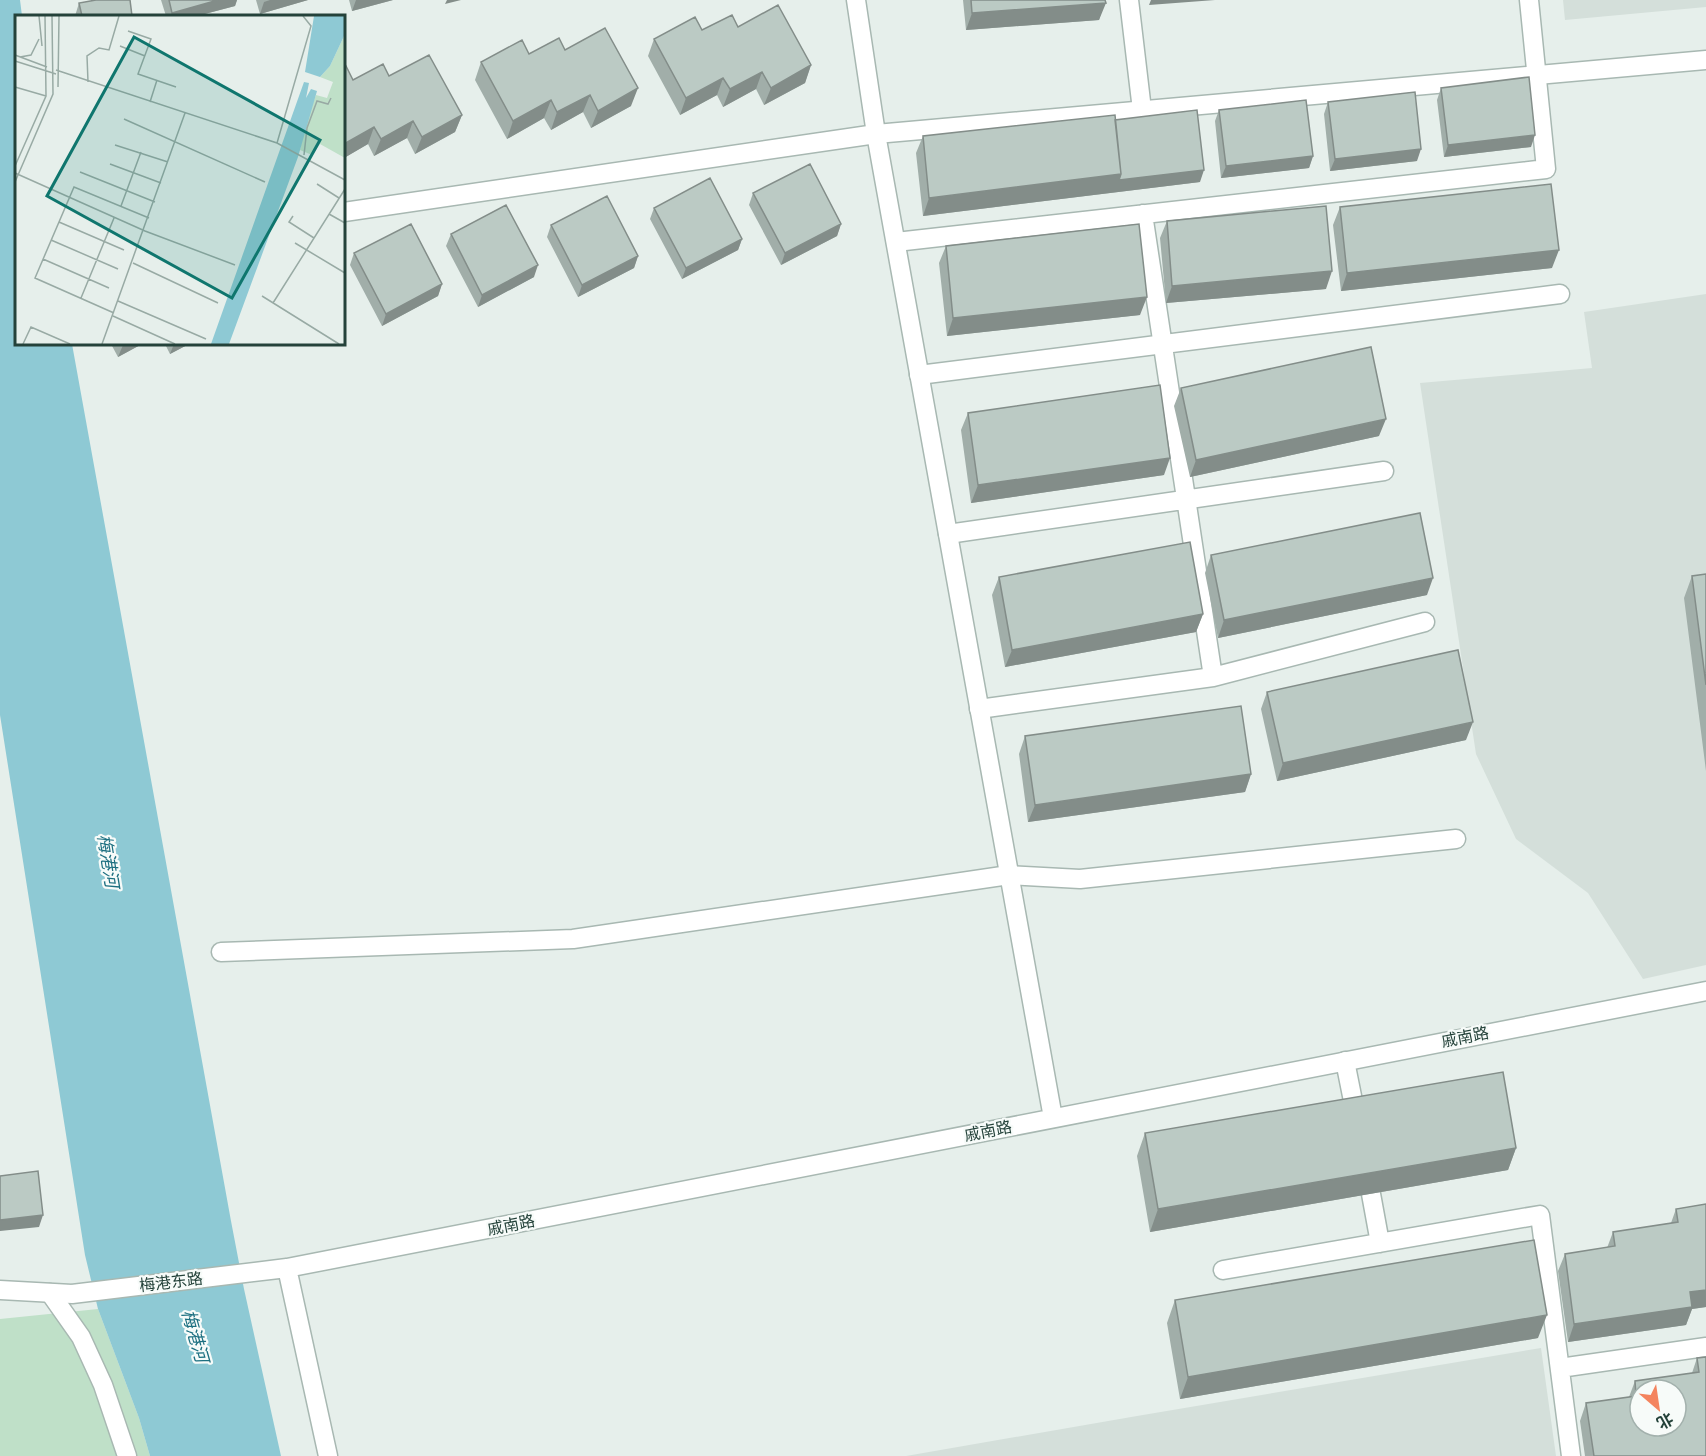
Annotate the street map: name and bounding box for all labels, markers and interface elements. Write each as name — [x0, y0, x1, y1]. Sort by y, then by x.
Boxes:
inset map — [15, 15, 345, 345]
water label: 梅港河 — [91, 832, 126, 893]
street label: 戚南路 — [1439, 1021, 1491, 1053]
street label: 戚南路 — [962, 1115, 1014, 1147]
street label: 戚南路 — [485, 1209, 537, 1241]
street label: 梅港东路 — [138, 1267, 204, 1297]
water label: 梅港河 — [175, 1306, 216, 1368]
north arrow — [1628, 1378, 1688, 1438]
text: 北 — [1652, 1407, 1678, 1435]

